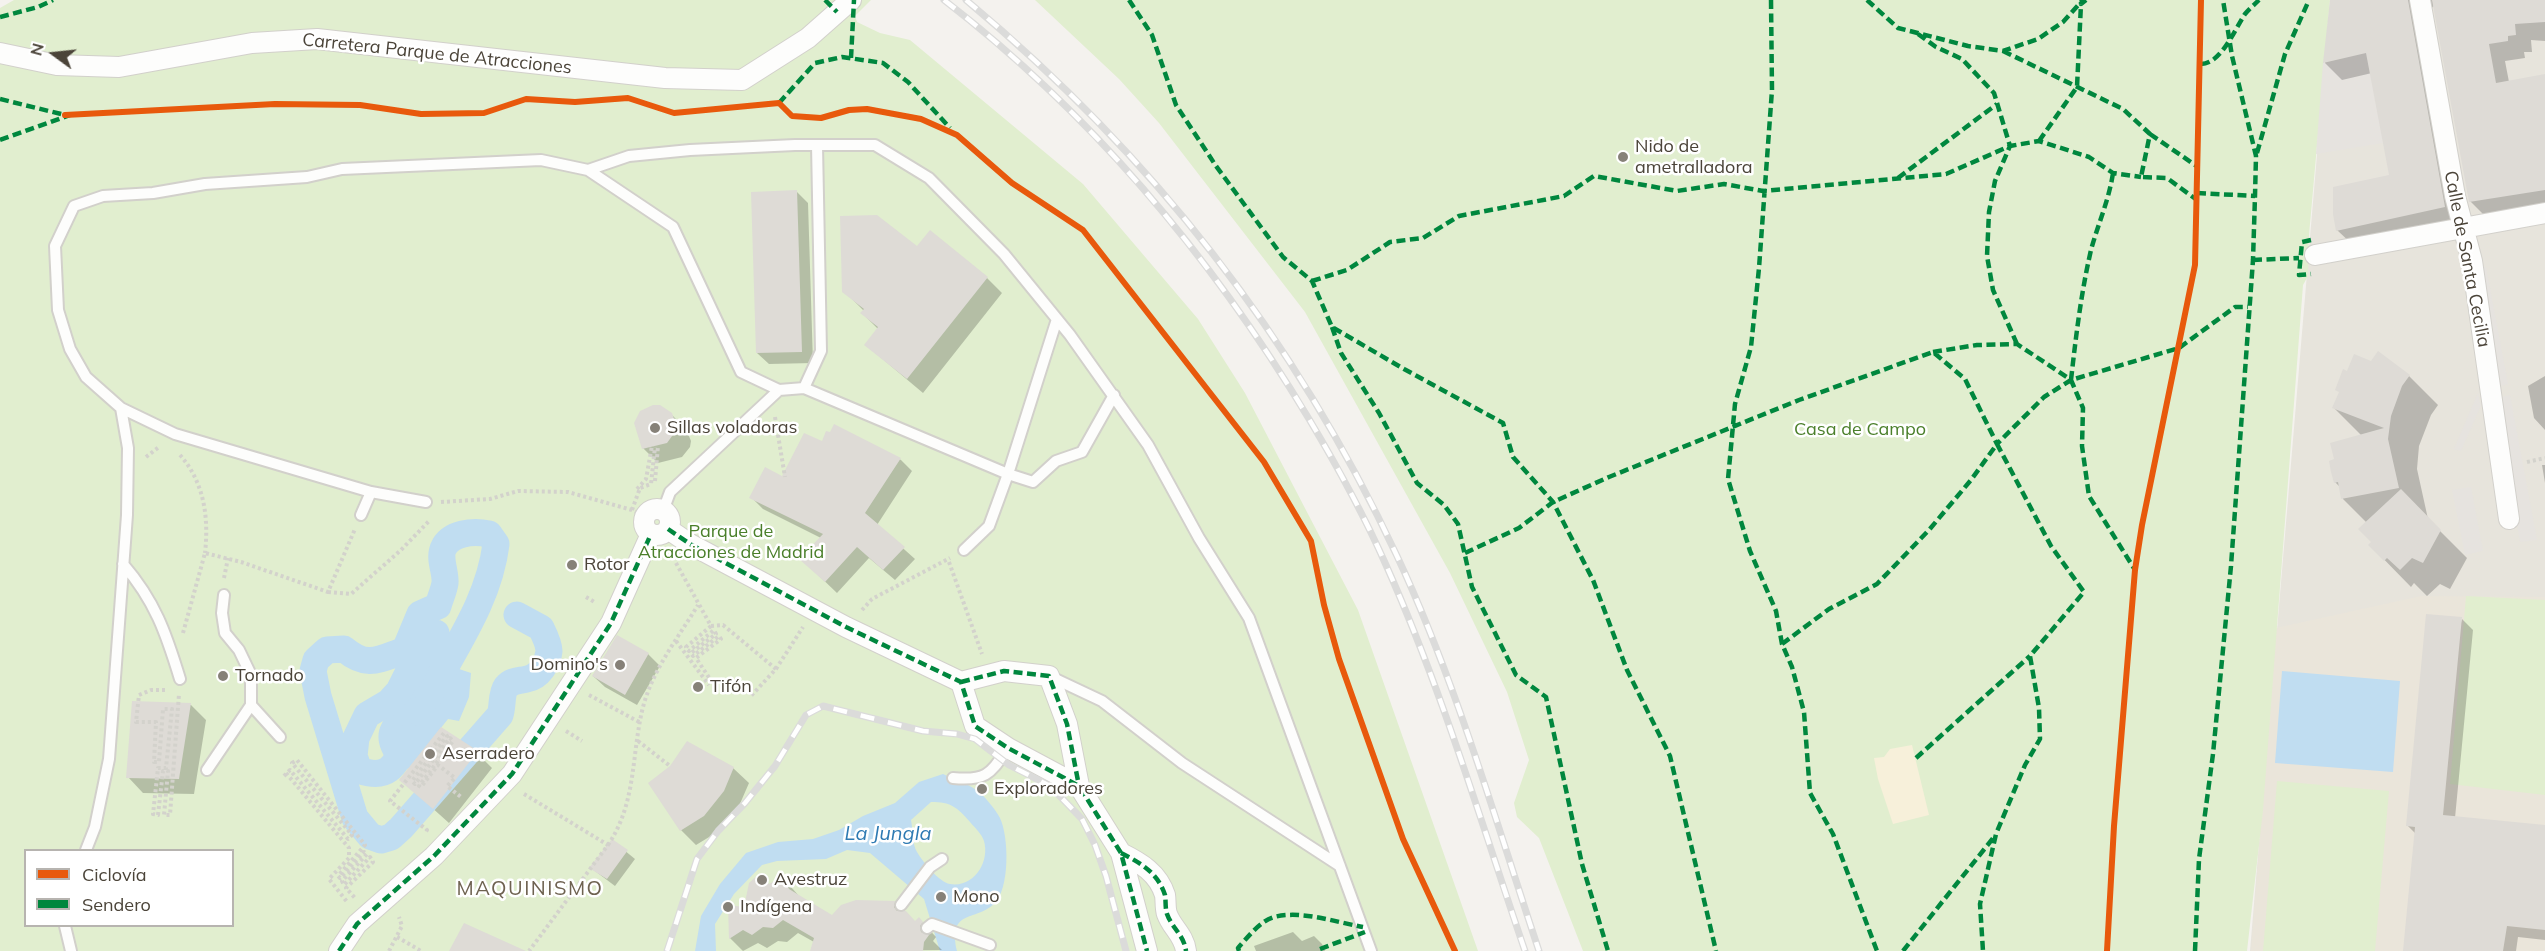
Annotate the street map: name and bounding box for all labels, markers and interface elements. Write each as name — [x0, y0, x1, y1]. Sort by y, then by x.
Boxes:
north arrow — [24, 24, 84, 84]
street label: Carretera Parque de Atracciones — [301, 29, 573, 79]
text: N — [25, 41, 48, 58]
place label: Nido de ametralladora — [1635, 136, 1753, 178]
marker: Nido de ametralladora — [1616, 150, 1630, 164]
street label: Calle de Santa Cecilia — [2439, 169, 2495, 349]
place label: Sillas voladoras — [667, 417, 798, 439]
park label: Casa de Campo — [1794, 419, 1926, 441]
marker: Sillas voladoras — [648, 421, 662, 435]
park label: Parque de Atracciones de Madrid — [638, 521, 824, 564]
place label: Rotor — [584, 554, 629, 576]
marker: Rotor — [565, 558, 579, 572]
place label: Domino's — [530, 654, 608, 676]
marker: Domino's — [613, 658, 627, 672]
place label: Tornado — [235, 665, 304, 687]
marker: Tornado — [216, 669, 230, 683]
place label: Tifón — [710, 676, 752, 698]
marker: Tifón — [691, 680, 705, 694]
place label: Aserradero — [442, 743, 535, 765]
marker: Aserradero — [423, 747, 437, 761]
place label: Exploradores — [994, 778, 1103, 800]
marker: Exploradores — [975, 782, 989, 796]
water label: La Jungla — [845, 822, 931, 846]
legend — [24, 849, 234, 927]
text: Ciclovía — [82, 863, 147, 886]
place label: Avestruz — [774, 869, 847, 891]
marker: Avestruz — [755, 873, 769, 887]
district label: MAQUINISMO — [456, 877, 604, 901]
place label: Mono — [953, 886, 1000, 908]
marker: Mono — [934, 890, 948, 904]
text: Sendero — [82, 893, 151, 916]
place label: Indígena — [740, 896, 812, 918]
marker: Indígena — [721, 900, 735, 914]

